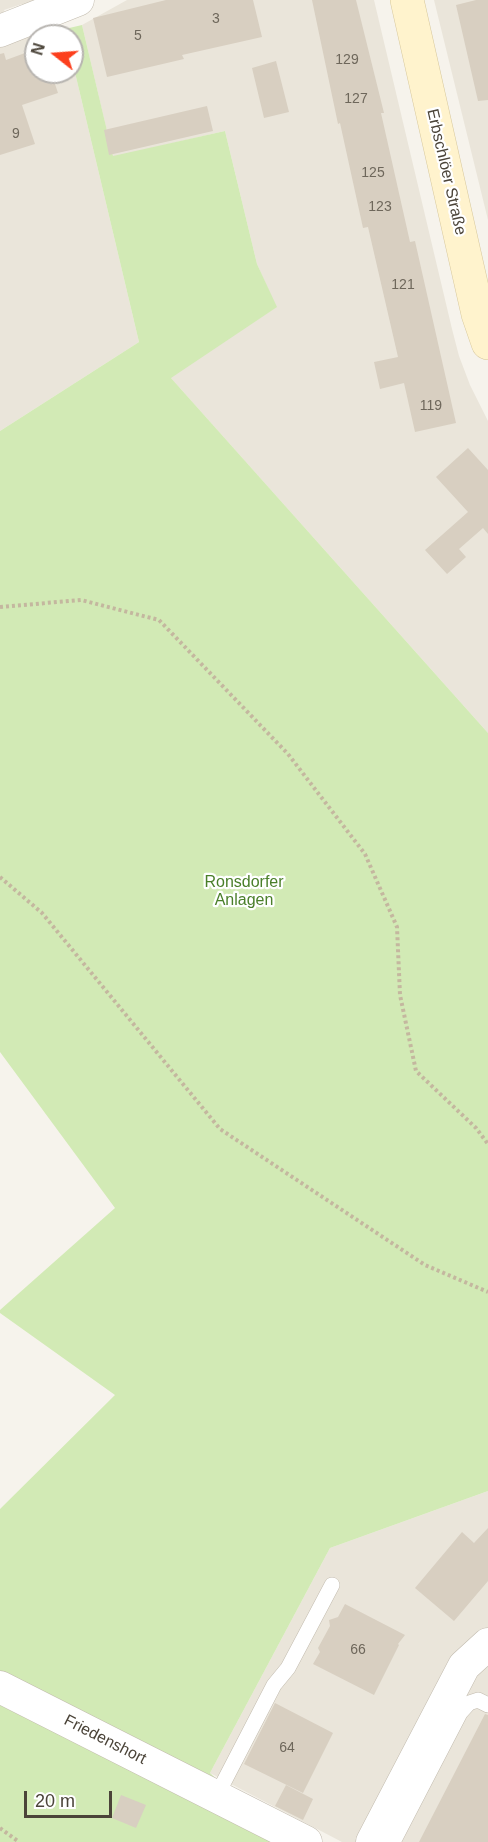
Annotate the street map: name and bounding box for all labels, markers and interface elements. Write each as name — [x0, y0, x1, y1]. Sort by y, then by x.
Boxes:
house number: 3 — [212, 11, 220, 27]
north arrow — [24, 24, 84, 84]
house number: 5 — [134, 28, 142, 44]
text: N — [28, 41, 48, 57]
house number: 129 — [335, 52, 359, 68]
house number: 127 — [344, 91, 368, 107]
street label: Erbschlöer Straße — [422, 107, 470, 237]
house number: 9 — [12, 126, 20, 142]
house number: 125 — [361, 165, 385, 181]
house number: 123 — [368, 199, 392, 215]
house number: 121 — [391, 277, 415, 293]
house number: 119 — [420, 398, 442, 414]
park label: Ronsdorfer Anlagen — [204, 873, 284, 911]
house number: 66 — [350, 1642, 366, 1658]
street label: Friedenshort — [61, 1711, 149, 1769]
house number: 64 — [279, 1740, 295, 1756]
scale bar — [27, 1779, 116, 1817]
text: 20 m — [35, 1791, 75, 1811]

